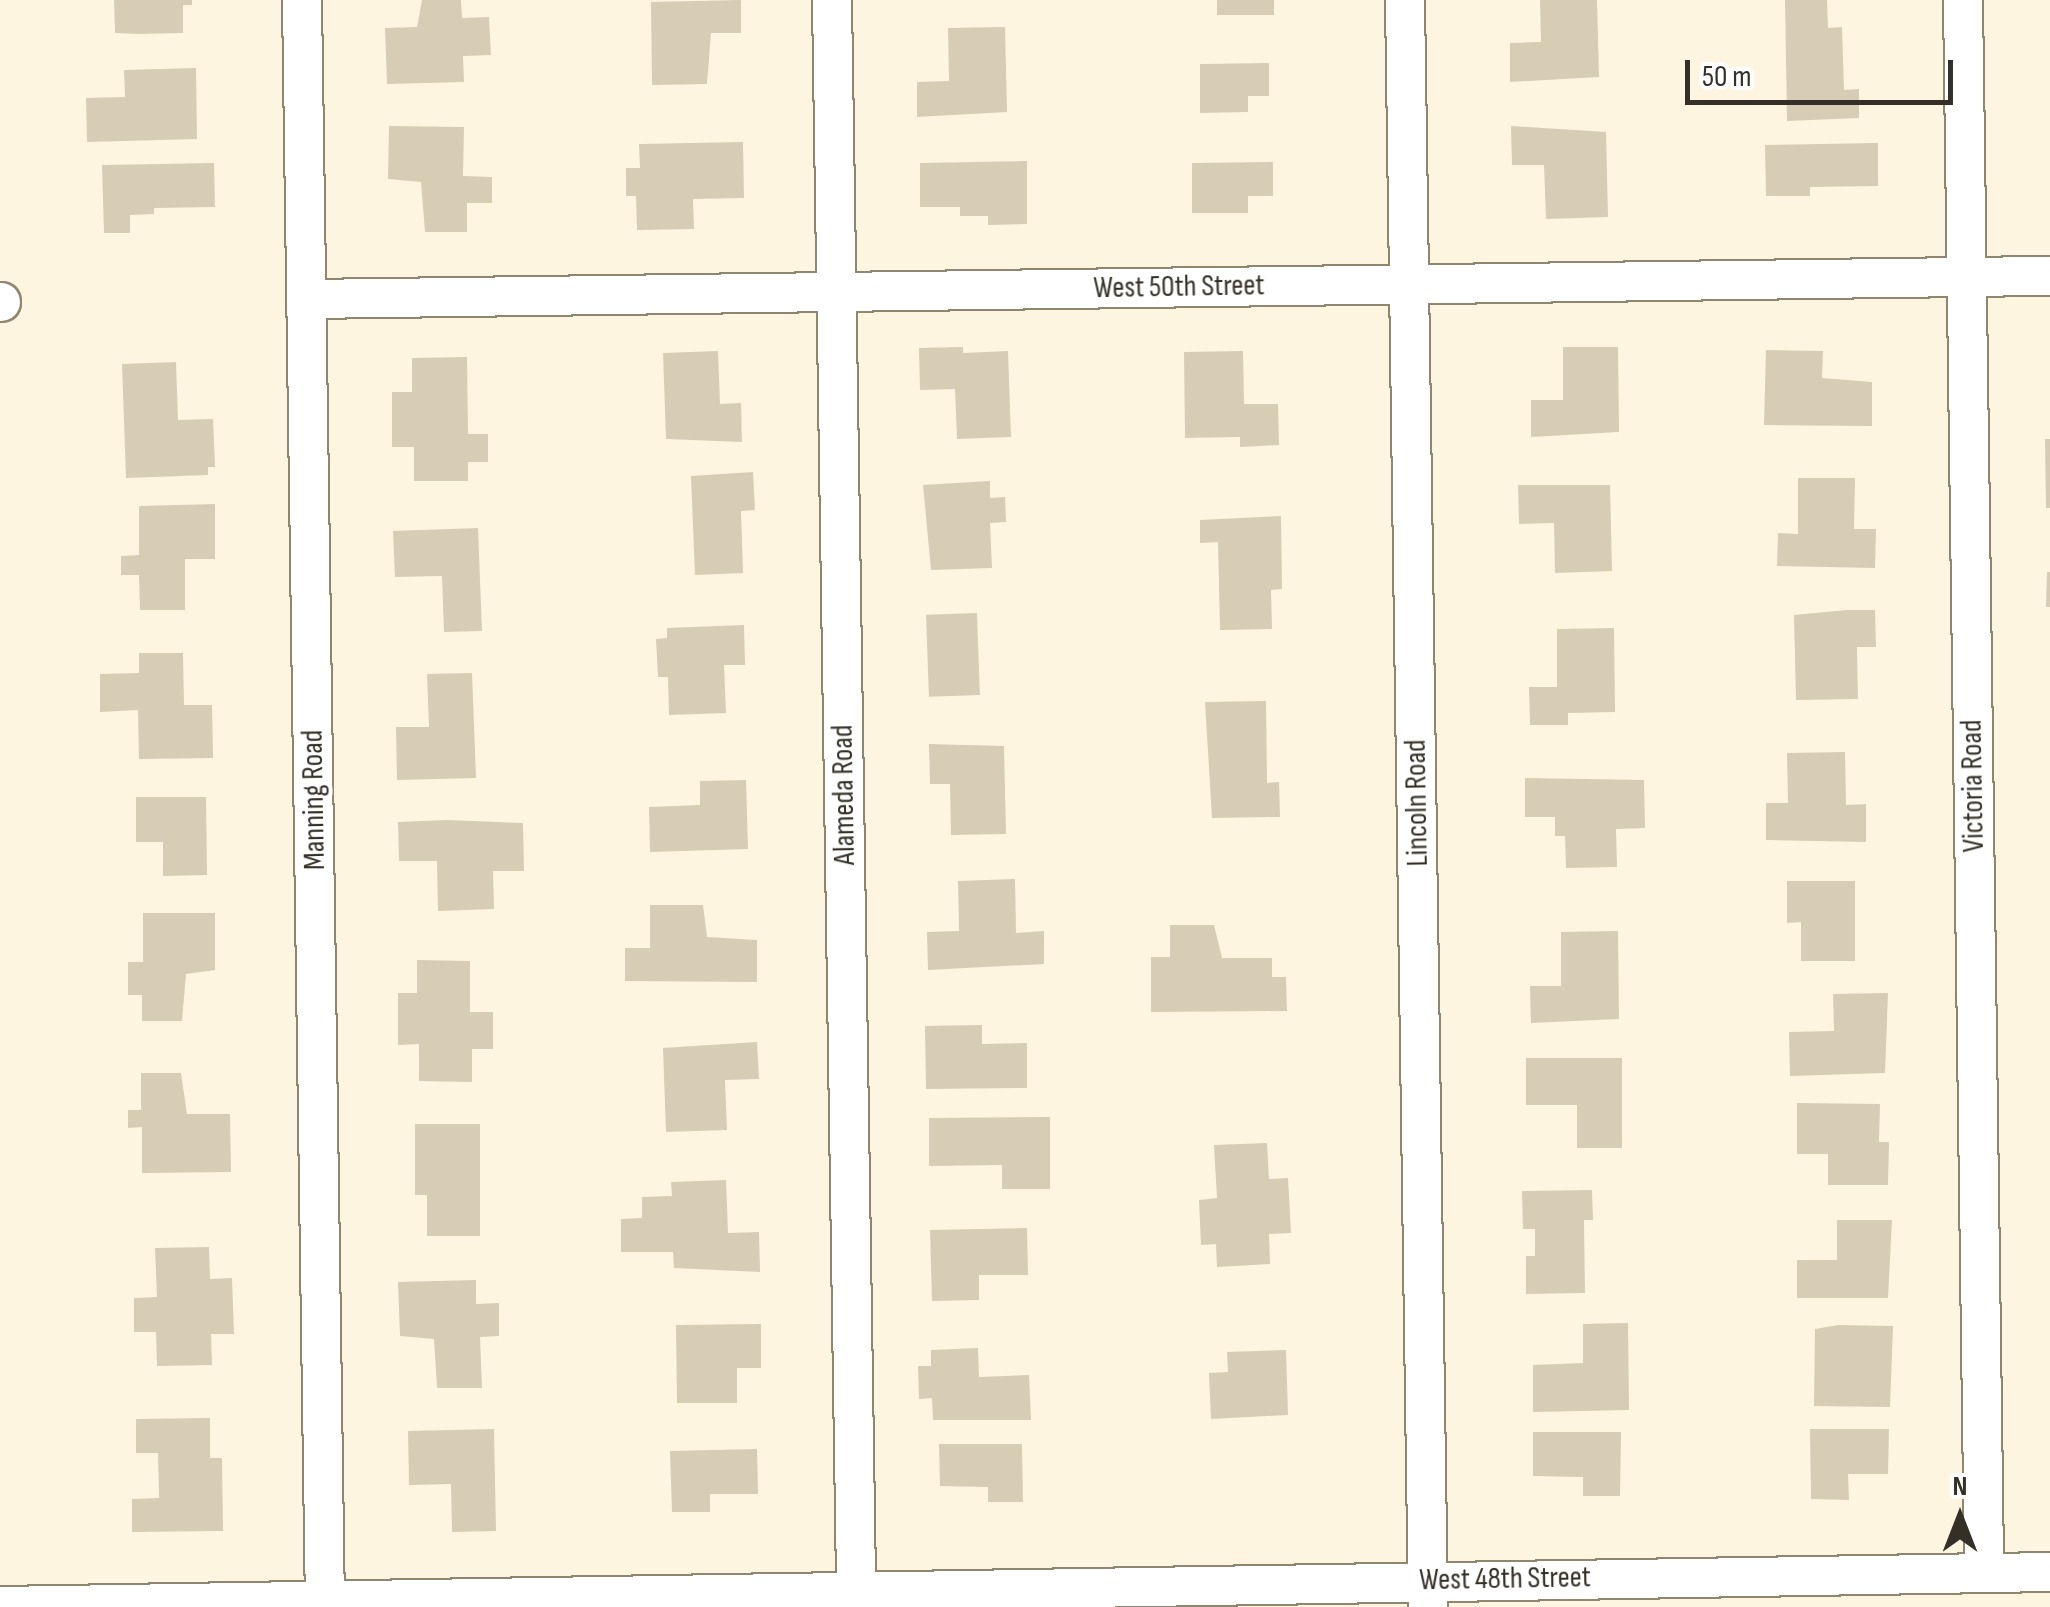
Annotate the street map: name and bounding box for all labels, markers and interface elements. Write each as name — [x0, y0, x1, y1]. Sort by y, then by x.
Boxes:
scale bar — [1690, 40, 1958, 102]
text: 50 m — [1702, 59, 1751, 95]
street label: West 50th Street — [1093, 268, 1265, 306]
street label: Victoria Road — [1954, 719, 1992, 853]
street label: Alameda Road — [825, 724, 863, 866]
street label: Manning Road — [295, 730, 333, 870]
street label: Lincoln Road — [1398, 739, 1436, 867]
north arrow — [1910, 1467, 2010, 1567]
text: N — [1953, 1470, 1967, 1503]
street label: West 48th Street — [1419, 1560, 1591, 1598]

